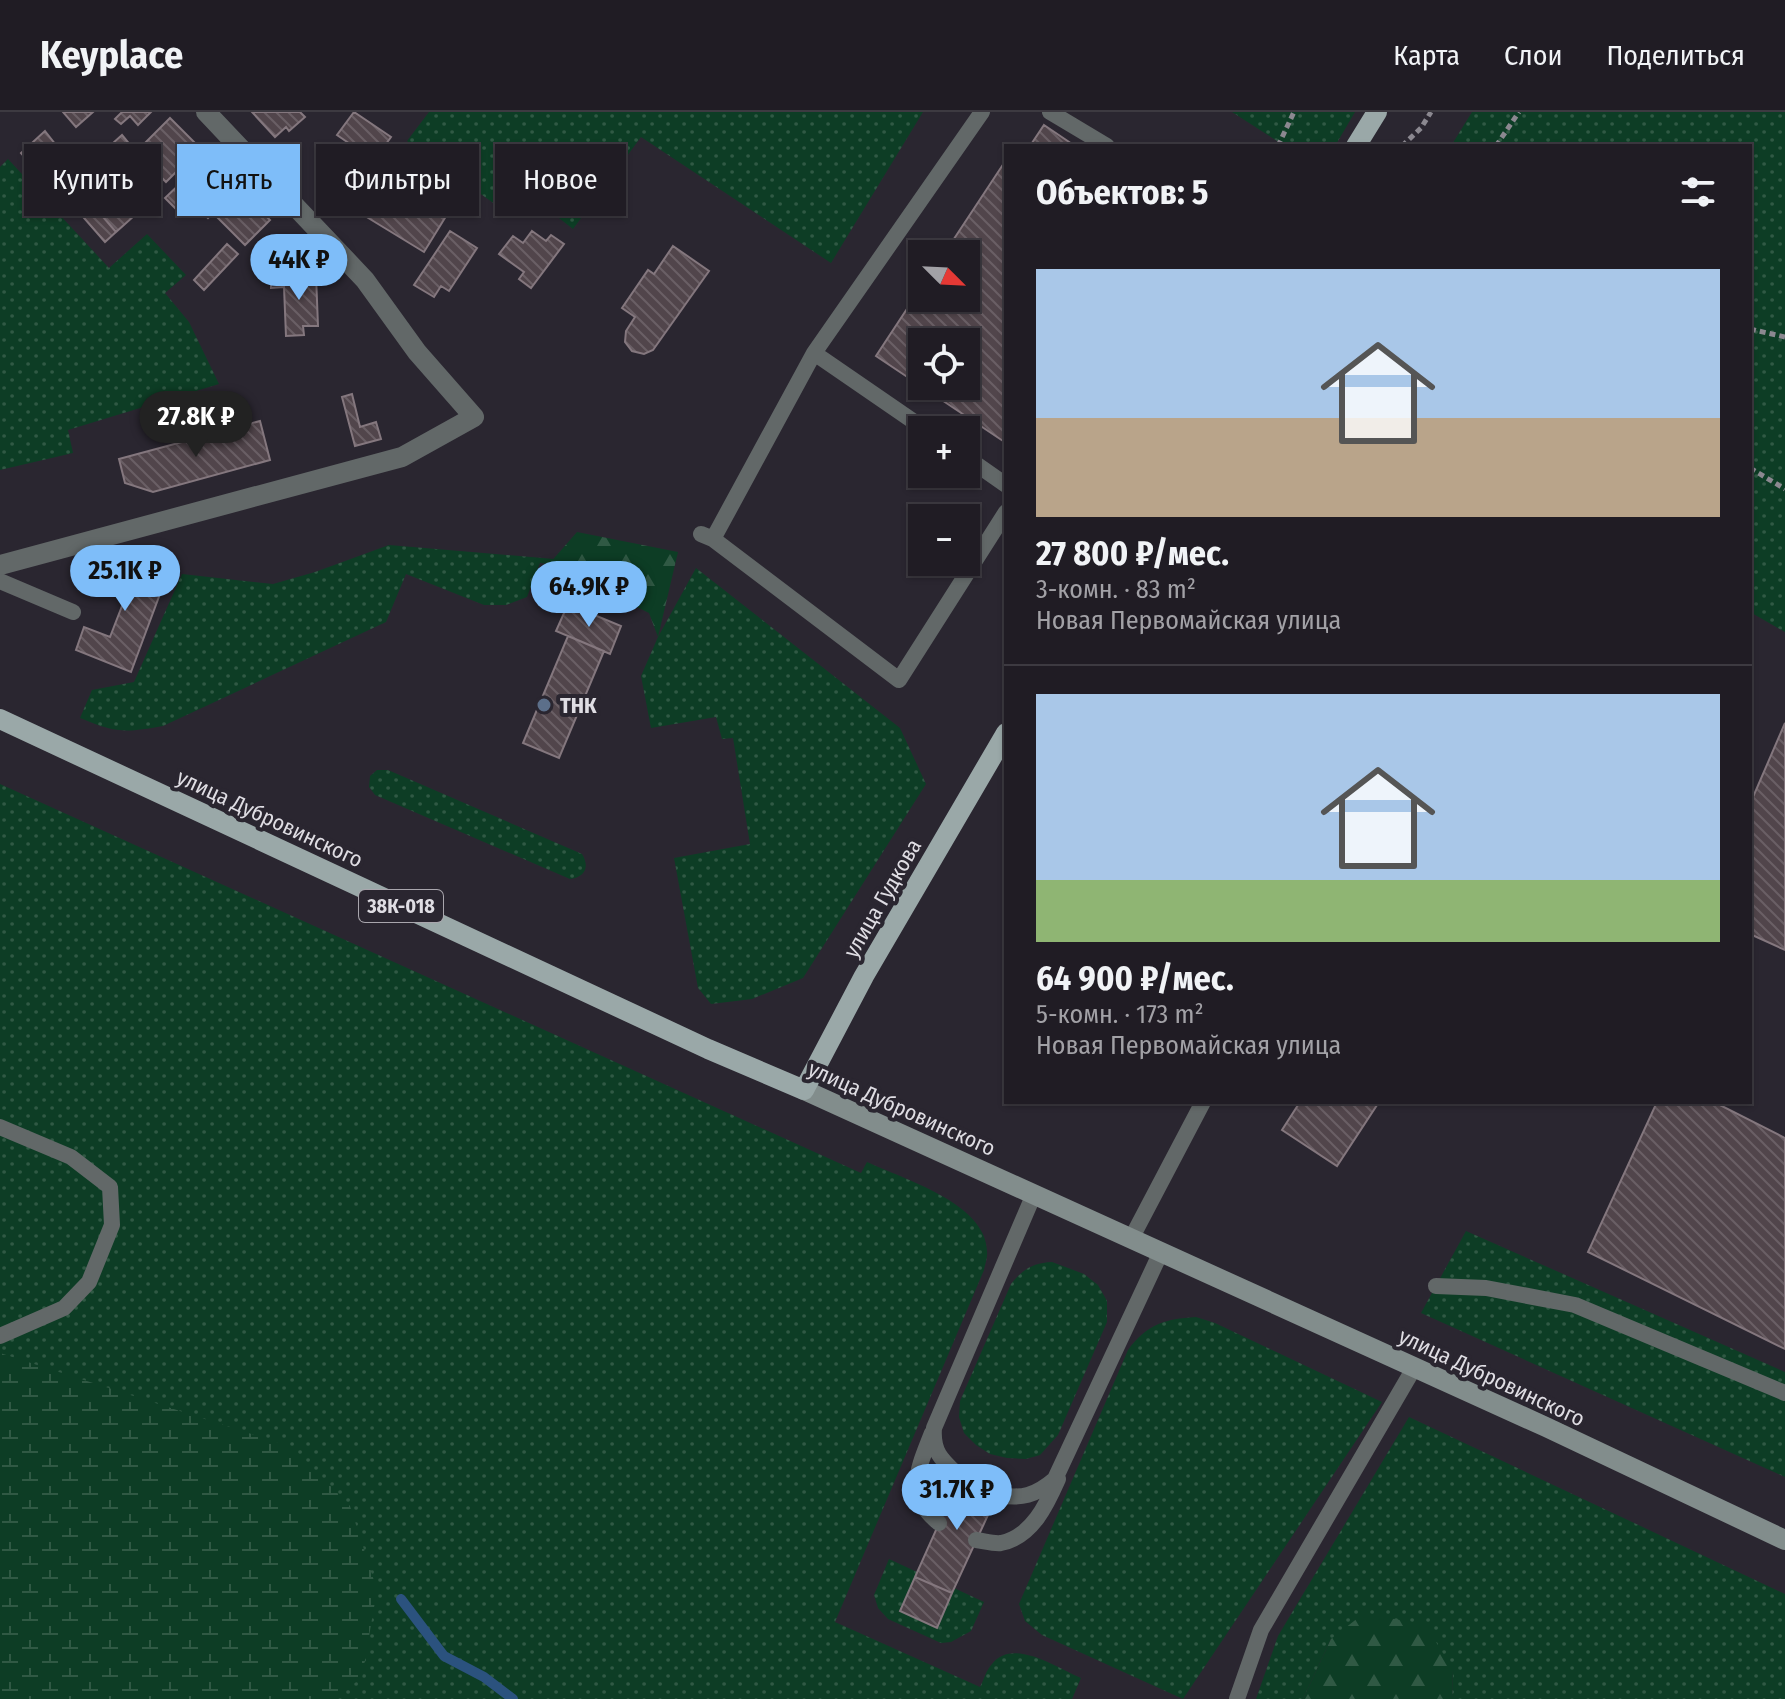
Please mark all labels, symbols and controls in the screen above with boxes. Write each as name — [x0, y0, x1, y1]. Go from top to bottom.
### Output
text: Keyplace — [40, 32, 183, 78]
text: Карта — [1393, 39, 1460, 72]
text: Слои — [1504, 39, 1562, 72]
text: Поделиться — [1606, 39, 1745, 72]
chip: Купить — [24, 144, 161, 216]
chip: Снять — [177, 144, 300, 216]
chip: Фильтры — [316, 144, 479, 216]
chip: Новое — [495, 144, 626, 216]
icon: filters — [1676, 170, 1720, 214]
text: Объектов: 5 — [1036, 172, 1208, 213]
pin: 44K ₽ — [243, 234, 355, 302]
north arrow — [908, 240, 980, 312]
map controls — [908, 240, 980, 576]
text: 44K ₽ — [268, 244, 330, 275]
icon: home — [1306, 321, 1450, 465]
button: locate — [908, 328, 980, 400]
pin: 27.8K ₽ — [122, 391, 270, 459]
text: 27.8K ₽ — [157, 401, 235, 432]
button: + — [908, 416, 980, 488]
button: − — [908, 504, 980, 576]
text: 27 800 ₽/мес. — [1036, 533, 1229, 574]
pin: 25.1K ₽ — [51, 545, 199, 613]
text: 25.1K ₽ — [88, 555, 162, 586]
pin: 64.9K ₽ — [515, 561, 663, 629]
text: 64.9K ₽ — [549, 571, 629, 602]
text: 3-комн. · 83 m² — [1036, 574, 1196, 605]
text: Новая Первомайская улица — [1036, 605, 1341, 636]
place label: ТНК — [560, 692, 597, 719]
marker: ТНК — [535, 696, 553, 714]
icon: home — [1306, 746, 1450, 890]
street label: улица Дубровинского — [172, 763, 367, 873]
street label: улица Гудкова — [838, 834, 927, 962]
road number: 38К-018 — [359, 890, 443, 922]
text: 64 900 ₽/мес. — [1036, 958, 1234, 999]
text: 5-комн. · 173 m² — [1036, 999, 1204, 1030]
text: Новая Первомайская улица — [1036, 1030, 1341, 1061]
street label: улица Дубровинского — [804, 1055, 1000, 1162]
street label: улица Дубровинского — [1394, 1322, 1589, 1432]
pin: 31.7K ₽ — [883, 1464, 1031, 1532]
text: 31.7K ₽ — [920, 1474, 994, 1505]

